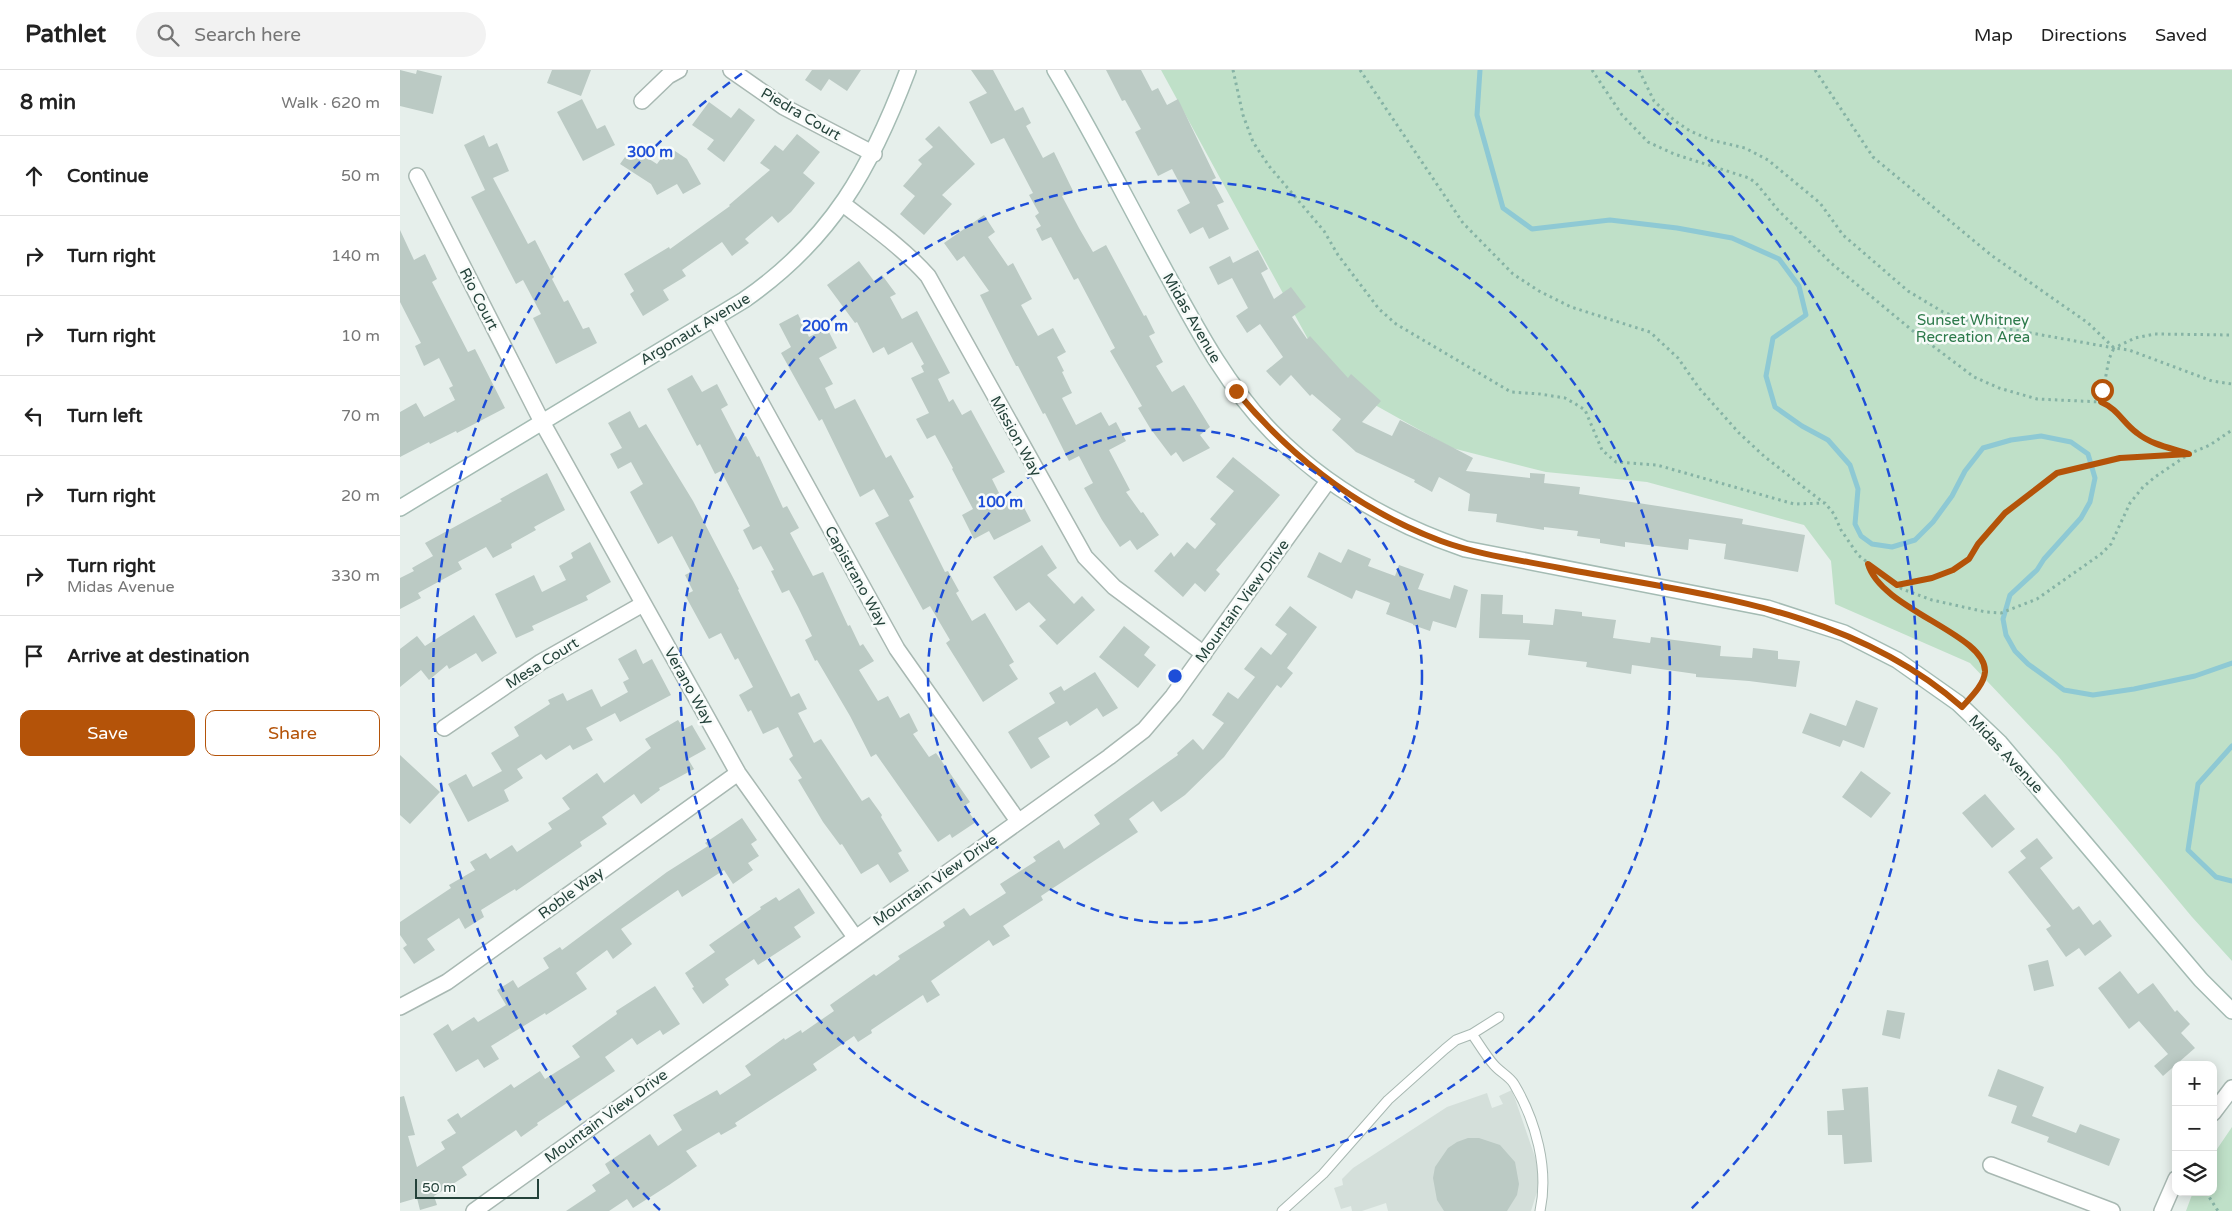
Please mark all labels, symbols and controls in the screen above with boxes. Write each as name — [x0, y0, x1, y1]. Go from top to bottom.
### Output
search box — [136, 12, 486, 57]
text: Pathlet — [25, 20, 106, 49]
icon: search — [154, 21, 182, 49]
text: Search here — [194, 24, 301, 46]
text: Map — [1974, 24, 2013, 46]
text: Directions — [2041, 24, 2127, 46]
text: Saved — [2155, 24, 2207, 46]
street label: Piedra Court — [758, 84, 845, 144]
text: 8 min — [20, 90, 76, 115]
text: Walk · 620 m — [281, 93, 380, 113]
text: 300 m — [627, 143, 673, 161]
icon: ahead — [20, 162, 48, 190]
text: Continue — [67, 165, 149, 187]
text: 50 m — [341, 166, 380, 186]
icon: right — [20, 242, 48, 270]
text: Turn right — [67, 245, 155, 267]
text: 140 m — [331, 246, 380, 266]
street label: Rio Court — [456, 265, 502, 333]
street label: Midas Avenue — [1159, 270, 1225, 366]
street label: Argonaut Avenue — [637, 289, 753, 369]
park label: Sunset Whitney Recreation Area — [1916, 311, 2030, 346]
text: 200 m — [802, 317, 848, 335]
icon: right — [20, 322, 48, 350]
text: Turn right — [67, 325, 155, 347]
text: 10 m — [341, 326, 380, 346]
route start — [2091, 379, 2114, 402]
route end — [1225, 380, 1248, 403]
street label: Mission Way — [986, 393, 1046, 479]
icon: left — [20, 402, 48, 430]
text: Turn left — [67, 405, 143, 427]
text: 70 m — [341, 406, 380, 426]
icon: right — [20, 482, 48, 510]
text: Turn right — [67, 485, 155, 507]
text: 20 m — [341, 486, 380, 506]
text: 100 m — [977, 493, 1023, 511]
street label: Capistrano Way — [821, 523, 891, 629]
street label: Mountain View Drive — [1191, 536, 1293, 666]
text: Turn right — [67, 555, 155, 577]
icon: right — [20, 562, 48, 590]
text: 330 m — [331, 566, 380, 586]
text: Midas Avenue — [67, 577, 174, 597]
street label: Mesa Court — [502, 633, 582, 692]
icon: arrive — [20, 642, 48, 670]
street label: Verano Way — [660, 644, 718, 728]
text: Arrive at destination — [67, 645, 250, 667]
centre of rings — [1166, 667, 1184, 685]
button: Save — [20, 710, 195, 756]
button: Share — [205, 710, 380, 756]
street label: Midas Avenue — [1965, 711, 2047, 797]
street label: Mountain View Drive — [869, 830, 1001, 930]
street label: Roble Way — [535, 863, 607, 923]
map controls — [2172, 1061, 2217, 1196]
button: + — [2172, 1061, 2217, 1106]
street label: Mountain View Drive — [541, 1065, 671, 1167]
button: − — [2172, 1106, 2217, 1151]
button: layers — [2172, 1151, 2217, 1196]
scale bar — [415, 1176, 539, 1199]
text: 50 m — [422, 1179, 456, 1196]

